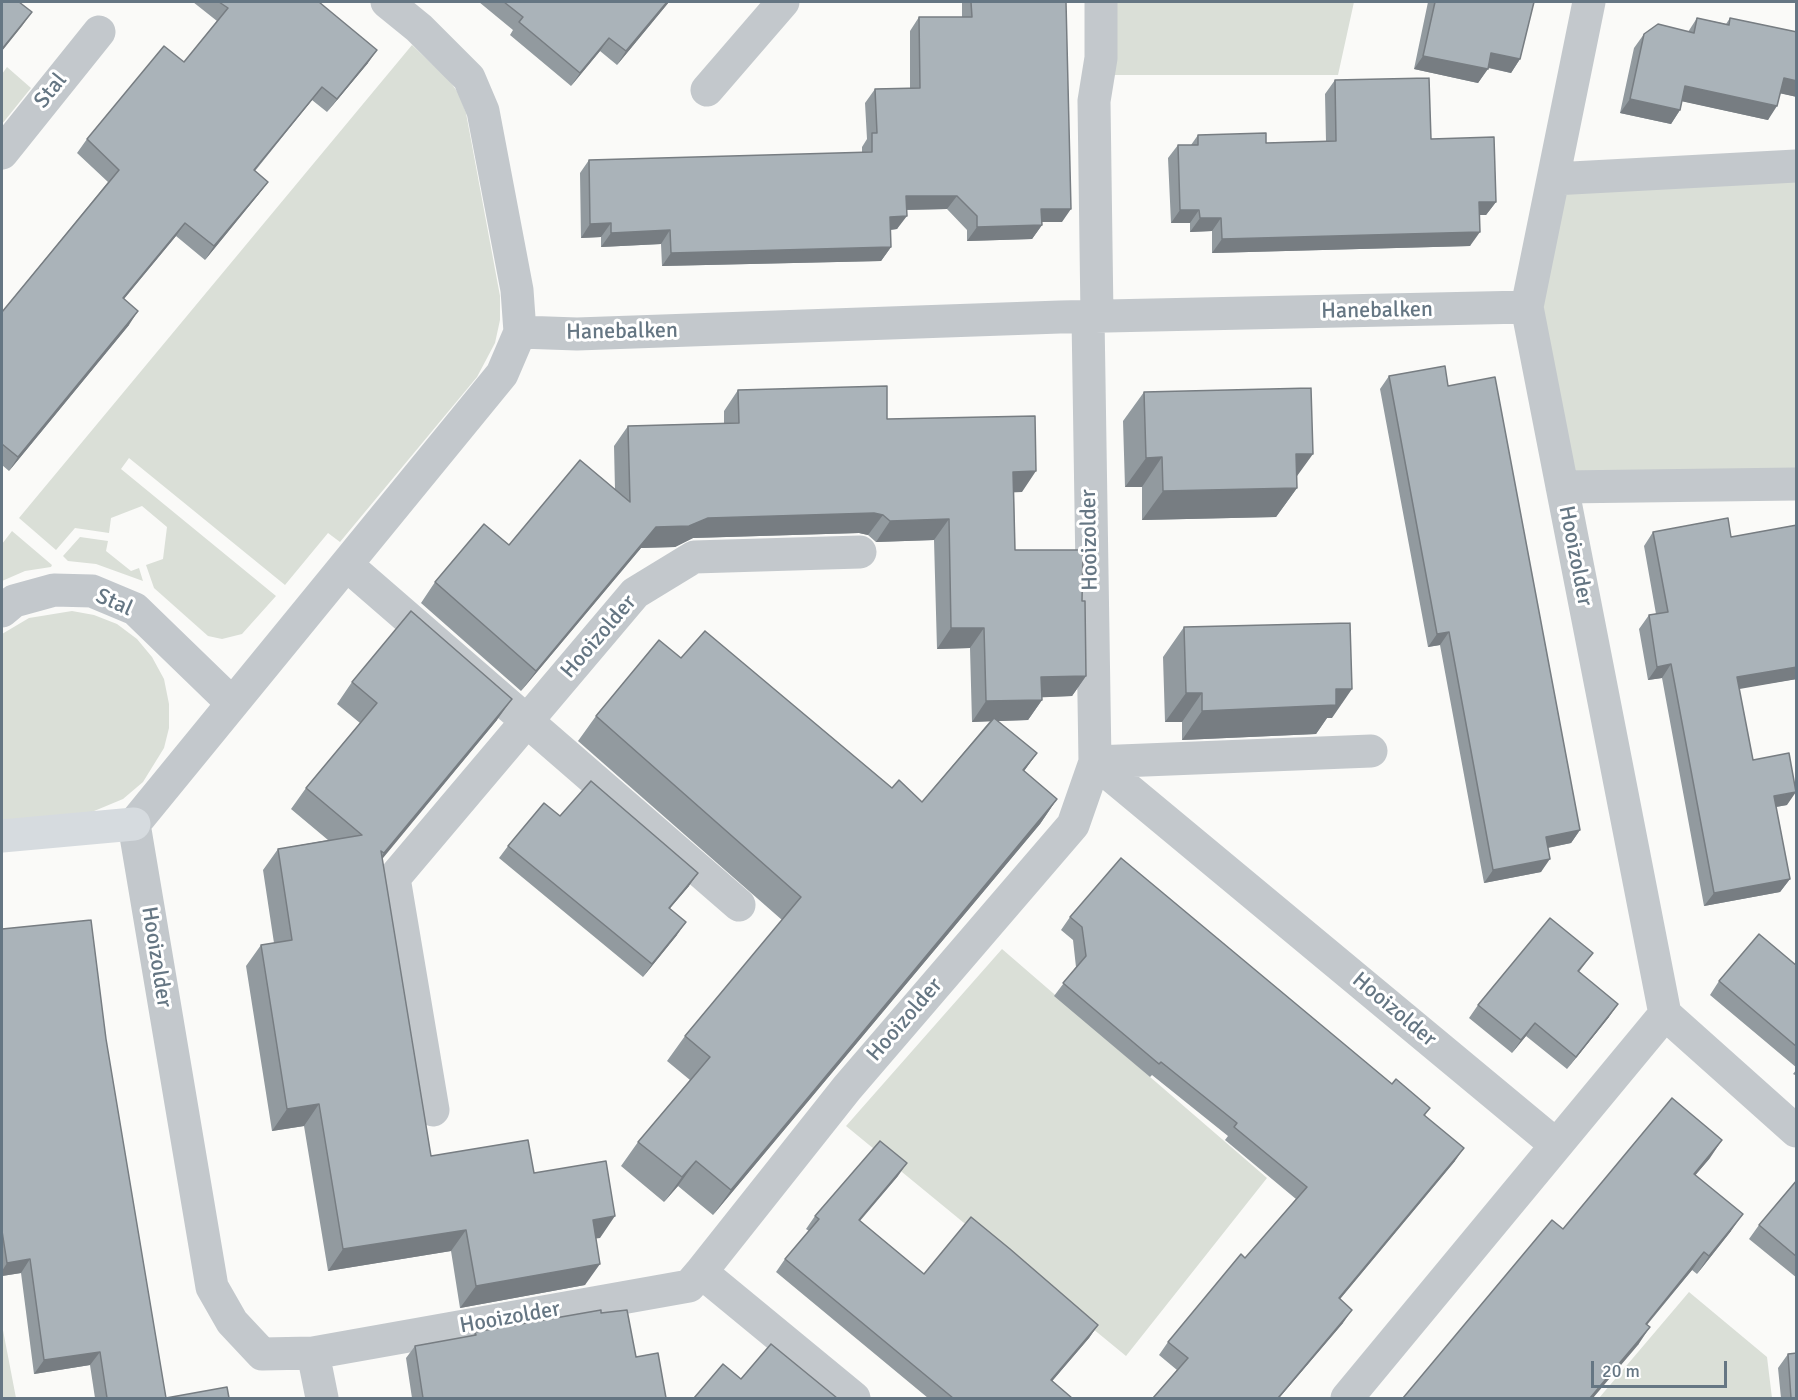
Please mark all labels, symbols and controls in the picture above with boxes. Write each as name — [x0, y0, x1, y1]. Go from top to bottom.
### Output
street label: Stal — [29, 68, 73, 114]
street label: Hanebalken — [1321, 297, 1433, 325]
street label: Hanebalken — [566, 318, 678, 346]
street label: Hooizolder — [1076, 489, 1104, 591]
street label: Hooizolder — [1552, 504, 1598, 608]
street label: Stal — [91, 583, 137, 623]
street label: Hooizolder — [556, 590, 642, 684]
street label: Hooizolder — [135, 905, 177, 1009]
street label: Hooizolder — [1347, 967, 1441, 1053]
street label: Hooizolder — [862, 973, 948, 1067]
street label: Hooizolder — [458, 1296, 562, 1340]
scale bar — [1594, 1349, 1730, 1387]
text: 20 m — [1602, 1360, 1640, 1382]

